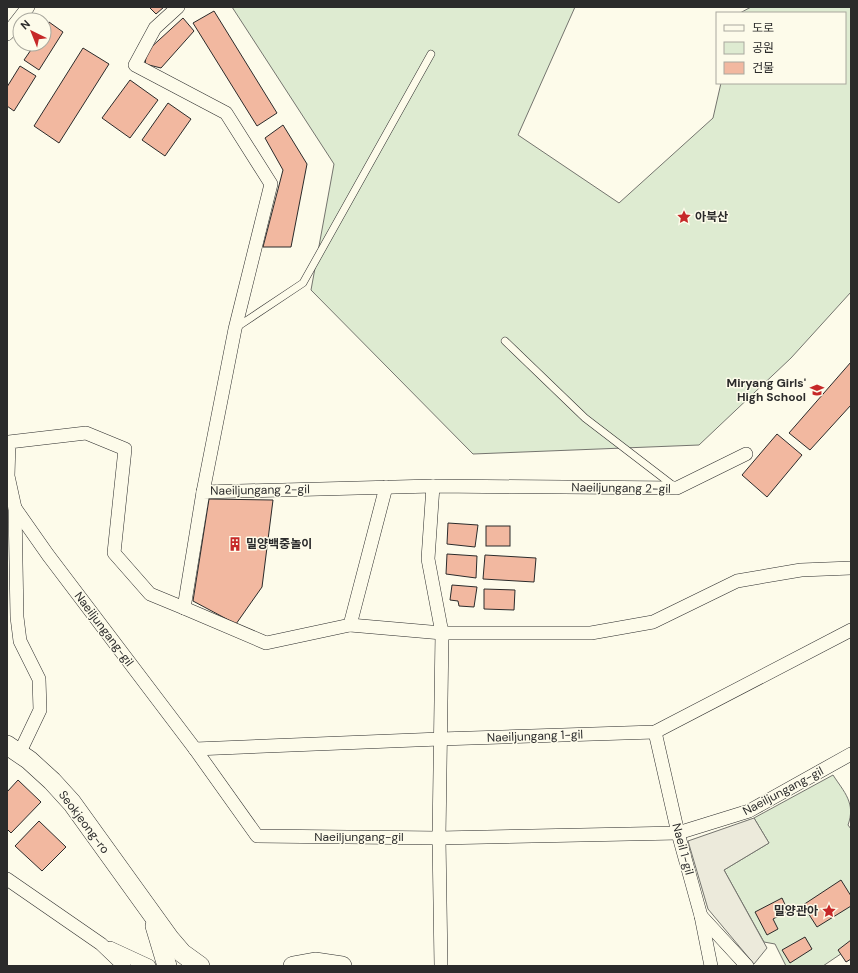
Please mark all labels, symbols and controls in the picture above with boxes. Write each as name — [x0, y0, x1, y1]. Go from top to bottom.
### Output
north arrow — [12, 12, 52, 52]
legend — [716, 12, 846, 84]
text: N — [17, 17, 33, 33]
text: 도로 — [752, 20, 774, 36]
text: 공원 — [752, 40, 774, 56]
text: 건물 — [752, 60, 774, 76]
place icon: 아북산 — [676, 209, 692, 225]
place label: 아북산 — [695, 209, 728, 225]
place label: Miryang Girls' High School — [727, 375, 806, 405]
school or university icon: Miryang Girls' High School — [809, 382, 825, 398]
street label: Naeiljungang 2-gil — [571, 479, 671, 497]
street label: Naeiljungang 2-gil — [210, 481, 310, 499]
building icon: 밀양백중놀이 — [227, 536, 243, 552]
place label: 밀양백중놀이 — [246, 536, 312, 552]
street label: Naeiljungang-gil — [71, 588, 137, 670]
street label: Naeiljungang 1-gil — [487, 726, 583, 746]
street label: Naeiljungang-gil — [740, 763, 826, 819]
street label: Seokjeong-ro — [55, 787, 113, 857]
street label: Naeil 1-gil — [668, 821, 698, 877]
street label: Naeiljungang-gil — [314, 829, 404, 845]
place label: 밀양관아 — [774, 903, 818, 919]
place icon: 밀양관아 — [821, 903, 837, 919]

